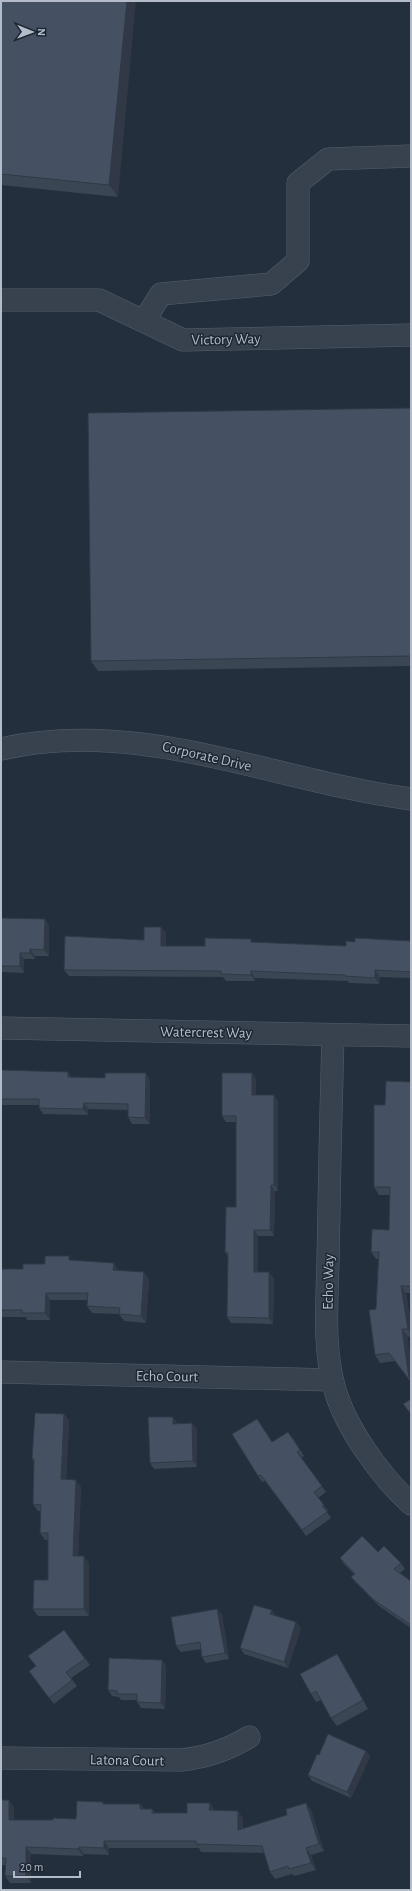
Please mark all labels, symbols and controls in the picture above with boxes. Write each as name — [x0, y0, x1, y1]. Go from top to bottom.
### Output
north arrow — [12, 12, 52, 52]
text: N — [36, 28, 47, 36]
street label: Victory Way — [191, 331, 261, 348]
street label: Corporate Drive — [161, 739, 253, 774]
street label: Watercrest Way — [160, 1024, 253, 1041]
street label: Echo Way — [321, 1253, 336, 1310]
street label: Echo Court — [136, 1368, 198, 1385]
street label: Latona Court — [90, 1752, 164, 1769]
scale bar — [14, 1853, 80, 1879]
text: 20 m — [20, 1861, 43, 1873]

